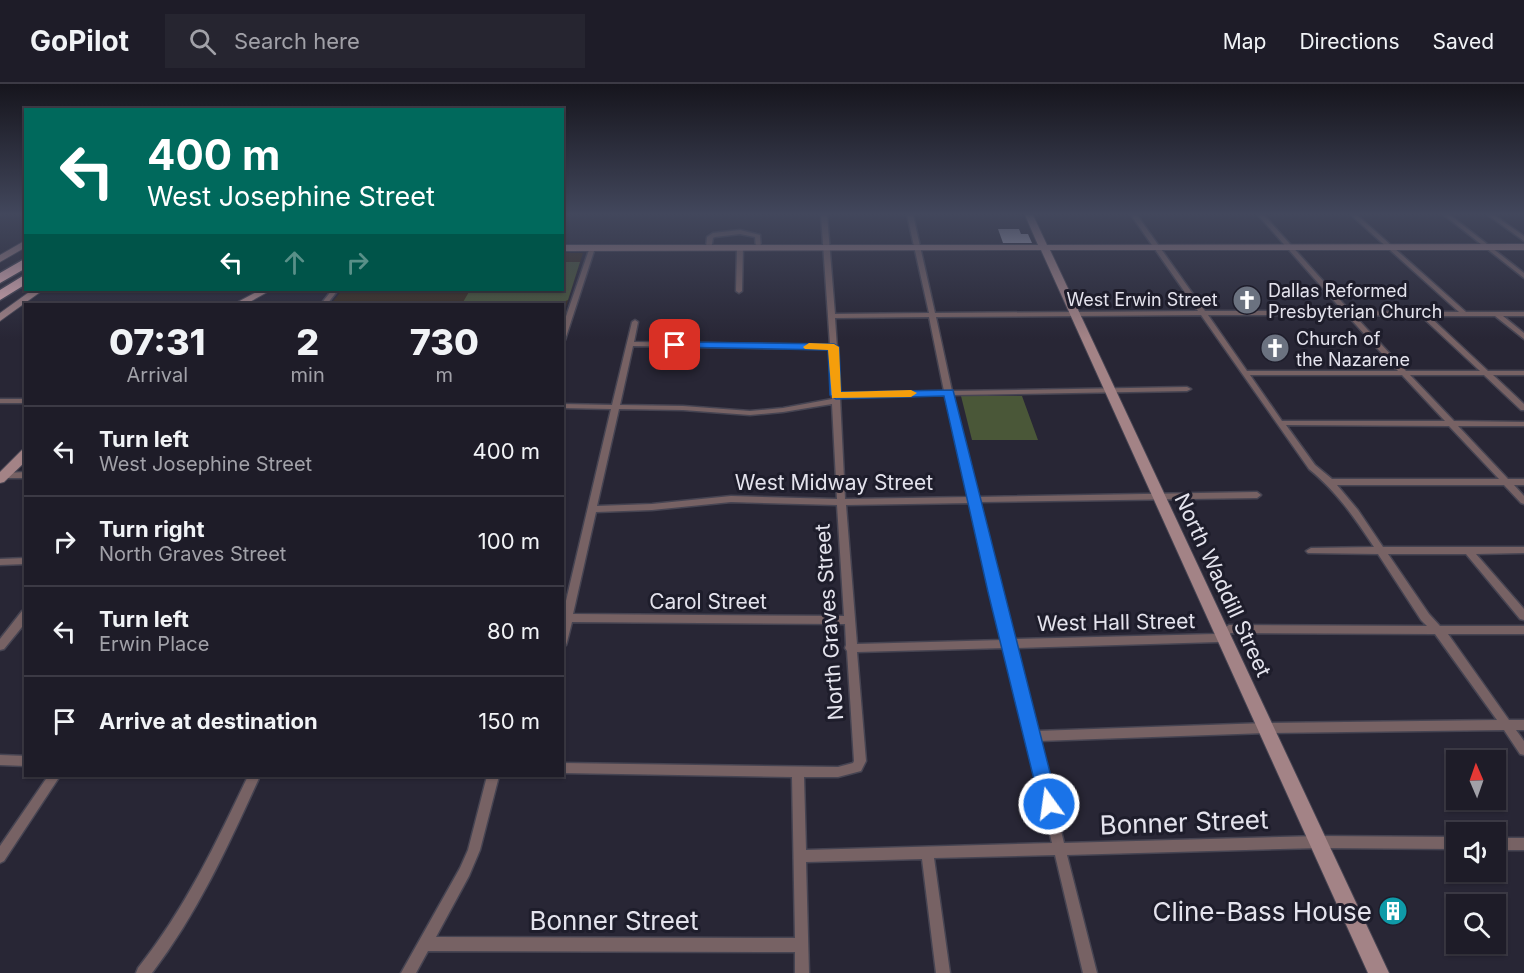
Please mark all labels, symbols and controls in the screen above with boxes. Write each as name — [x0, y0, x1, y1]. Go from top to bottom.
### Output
search box — [165, 14, 585, 68]
text: GoPilot — [30, 24, 129, 58]
icon: search — [186, 25, 219, 58]
text: Search here — [234, 28, 360, 54]
text: Map — [1223, 29, 1266, 54]
text: Directions — [1299, 29, 1400, 54]
text: Saved — [1433, 29, 1494, 54]
text: 400 m — [147, 129, 280, 180]
icon: left — [48, 132, 126, 210]
text: West Josephine Street — [147, 180, 435, 213]
icon: left — [215, 246, 248, 279]
icon: ahead — [278, 246, 311, 279]
icon: right — [341, 246, 374, 279]
place label: Dallas Reformed Presbyterian Church — [1268, 280, 1442, 322]
church icon: Dallas Reformed Presbyterian Church — [1231, 284, 1263, 316]
street label: West Erwin Street — [1066, 289, 1218, 310]
pin — [649, 319, 700, 370]
text: 07:31 — [109, 320, 205, 364]
text: 2 — [296, 320, 319, 364]
text: 730 — [410, 320, 479, 364]
icon: arrive — [658, 328, 691, 361]
place label: Church of the Nazarene — [1296, 328, 1410, 370]
church icon: Church of the Nazarene — [1259, 332, 1291, 364]
text: Arrival — [126, 363, 188, 387]
text: min — [291, 363, 325, 387]
text: m — [436, 363, 453, 387]
text: Turn left — [99, 426, 189, 452]
icon: left — [48, 435, 81, 468]
text: 400 m — [473, 438, 540, 464]
text: West Josephine Street — [99, 452, 312, 476]
street label: West Midway Street — [735, 470, 933, 495]
street label: North Waddill Street — [1170, 489, 1277, 681]
text: Turn right — [99, 516, 205, 542]
street label: North Graves Street — [810, 523, 848, 721]
icon: right — [48, 525, 81, 558]
text: 100 m — [478, 528, 540, 554]
text: North Graves Street — [99, 542, 286, 566]
street label: Carol Street — [649, 589, 767, 614]
text: Turn left — [99, 606, 189, 632]
street label: West Hall Street — [1037, 608, 1196, 636]
icon: left — [48, 615, 81, 648]
text: 80 m — [487, 618, 540, 644]
text: Erwin Place — [99, 632, 209, 656]
icon: arrive — [48, 705, 81, 738]
text: Arrive at destination — [99, 708, 318, 734]
text: 150 m — [478, 708, 540, 734]
north arrow — [1446, 750, 1506, 810]
map controls — [1446, 750, 1506, 954]
position arrow — [1017, 772, 1081, 836]
street label: Bonner Street — [1099, 804, 1269, 840]
button: sound — [1446, 822, 1506, 882]
button: search — [1446, 894, 1506, 954]
building icon: Cline-Bass House — [1377, 895, 1409, 927]
place label: Cline-Bass House — [1152, 896, 1372, 927]
street label: Bonner Street — [530, 905, 698, 936]

